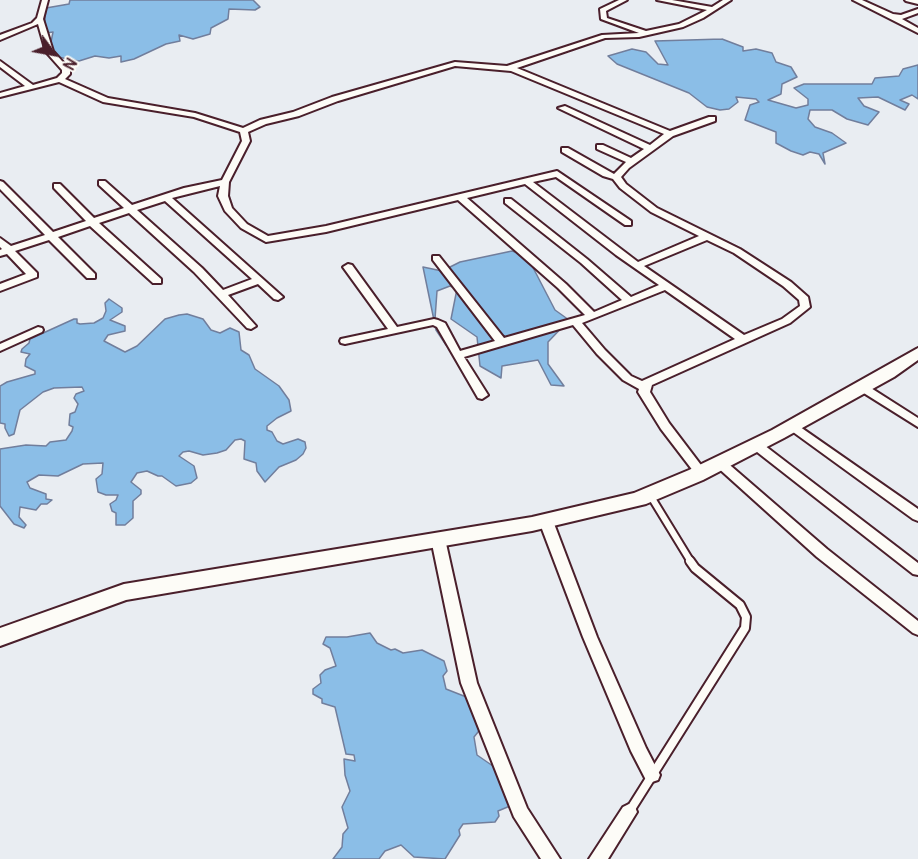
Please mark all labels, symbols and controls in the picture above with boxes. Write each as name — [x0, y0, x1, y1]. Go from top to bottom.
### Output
north arrow — [24, 24, 84, 84]
text: N — [58, 54, 81, 73]

